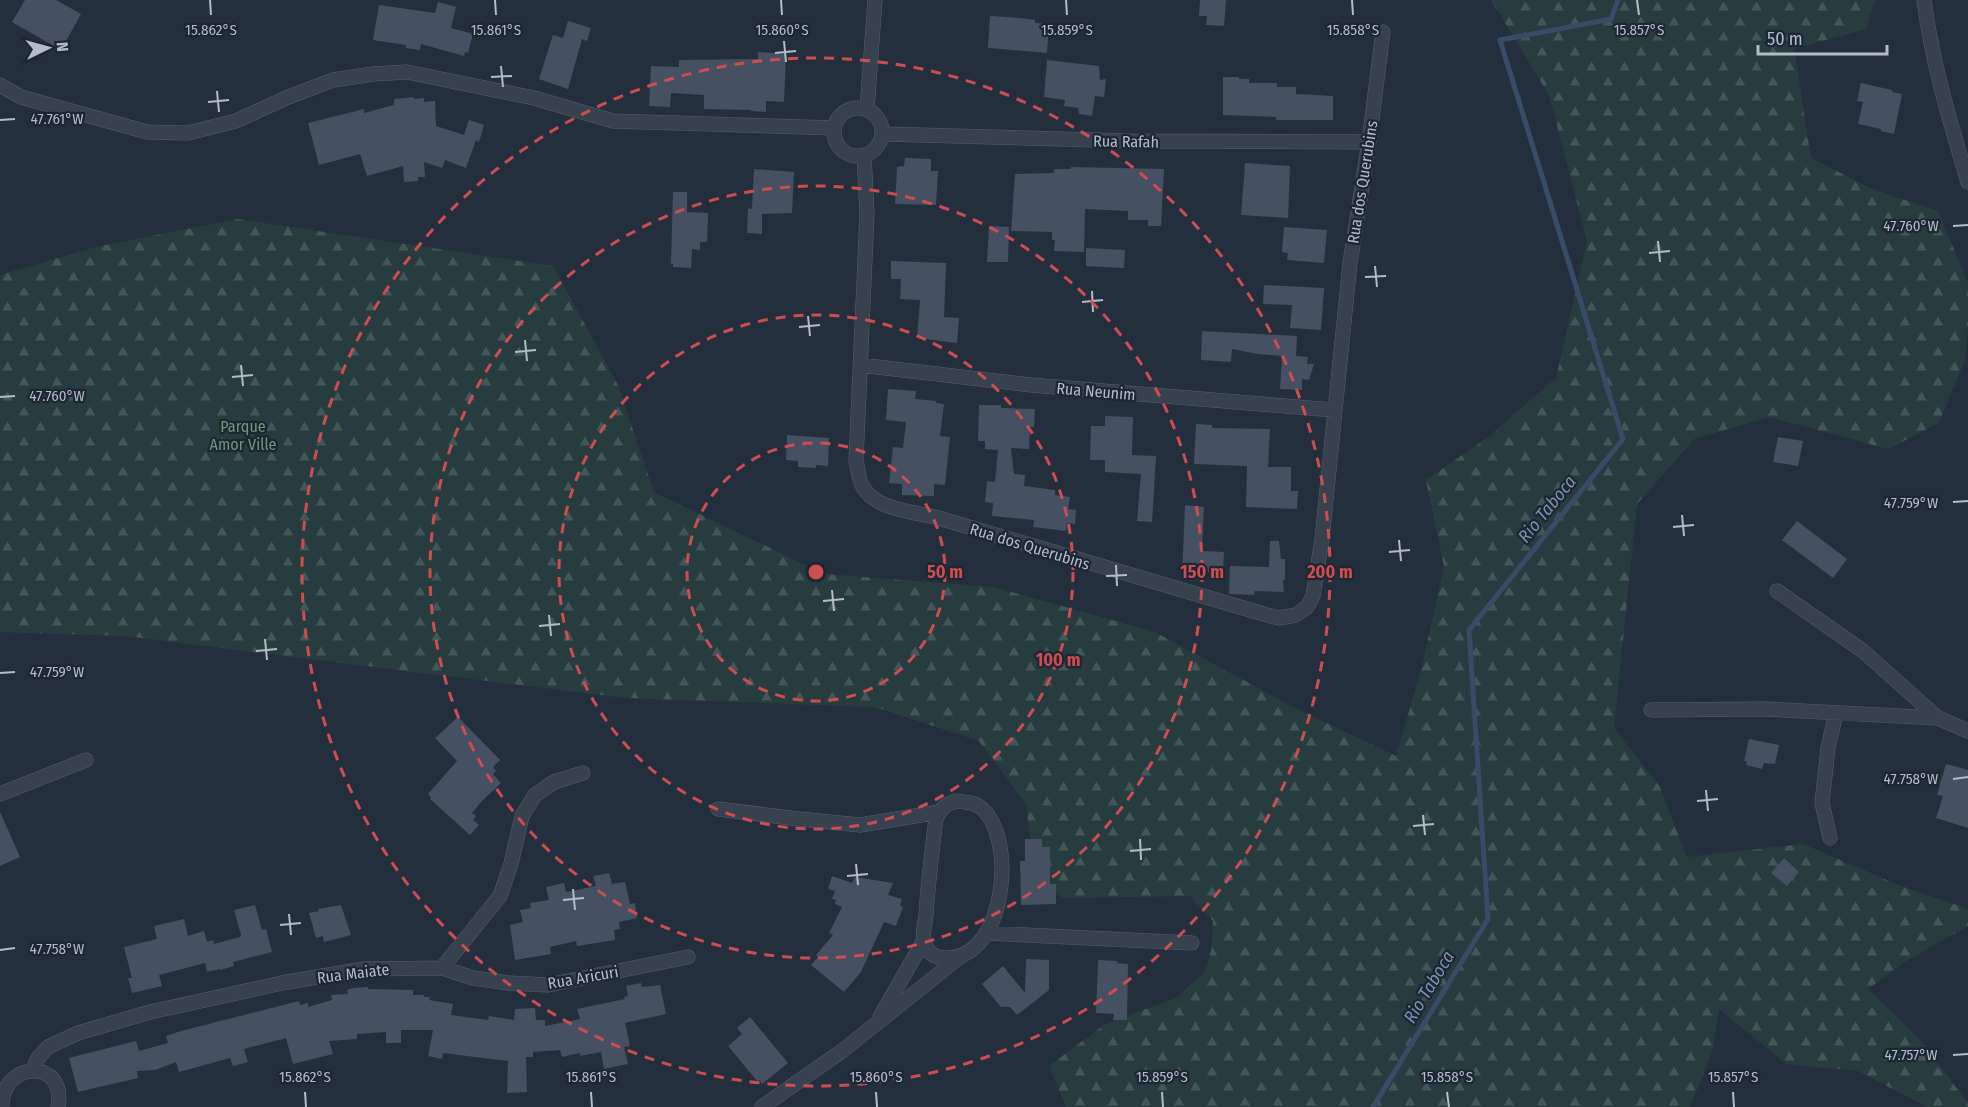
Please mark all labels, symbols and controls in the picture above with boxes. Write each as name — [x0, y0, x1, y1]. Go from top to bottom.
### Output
north arrow — [18, 18, 78, 78]
scale bar — [1758, 18, 1887, 56]
text: 15.862°S — [185, 21, 237, 39]
text: 15.861°S — [471, 21, 521, 39]
text: 15.860°S — [755, 21, 809, 39]
text: 15.859°S — [1041, 21, 1093, 39]
text: 15.858°S — [1327, 21, 1379, 39]
text: 15.857°S — [1614, 21, 1664, 39]
text: 50 m — [1767, 28, 1803, 50]
text: N — [53, 41, 72, 52]
text: 47.761°W — [31, 110, 83, 128]
street label: Rua dos Querubins — [1343, 119, 1382, 245]
street label: Rua Rafah — [1093, 131, 1159, 152]
text: 47.760°W — [1883, 217, 1939, 235]
street label: Rua Neunim — [1056, 379, 1136, 404]
text: 47.760°W — [29, 387, 85, 405]
park label: Parque Amor Ville — [210, 417, 277, 454]
water label: Rio Taboca — [1513, 471, 1581, 547]
text: 47.759°W — [1884, 494, 1938, 512]
street label: Rua dos Querubins — [968, 519, 1092, 574]
text: 50 m — [927, 561, 963, 583]
text: 150 m — [1180, 561, 1224, 583]
text: 200 m — [1306, 561, 1353, 583]
centre of rings — [806, 562, 826, 582]
text: 100 m — [1036, 649, 1080, 671]
text: 47.759°W — [30, 663, 84, 681]
text: 47.758°W — [1884, 770, 1938, 788]
text: 47.758°W — [30, 940, 84, 958]
water label: Rio Taboca — [1399, 947, 1459, 1027]
street label: Rua Maiate — [316, 960, 390, 987]
street label: Rua Aricuri — [546, 962, 620, 993]
text: 47.757°W — [1884, 1046, 1938, 1064]
text: 15.862°S — [279, 1068, 331, 1086]
text: 15.861°S — [566, 1068, 616, 1086]
text: 15.860°S — [849, 1068, 903, 1086]
text: 15.859°S — [1136, 1068, 1188, 1086]
text: 15.858°S — [1421, 1068, 1473, 1086]
text: 15.857°S — [1708, 1068, 1758, 1086]

